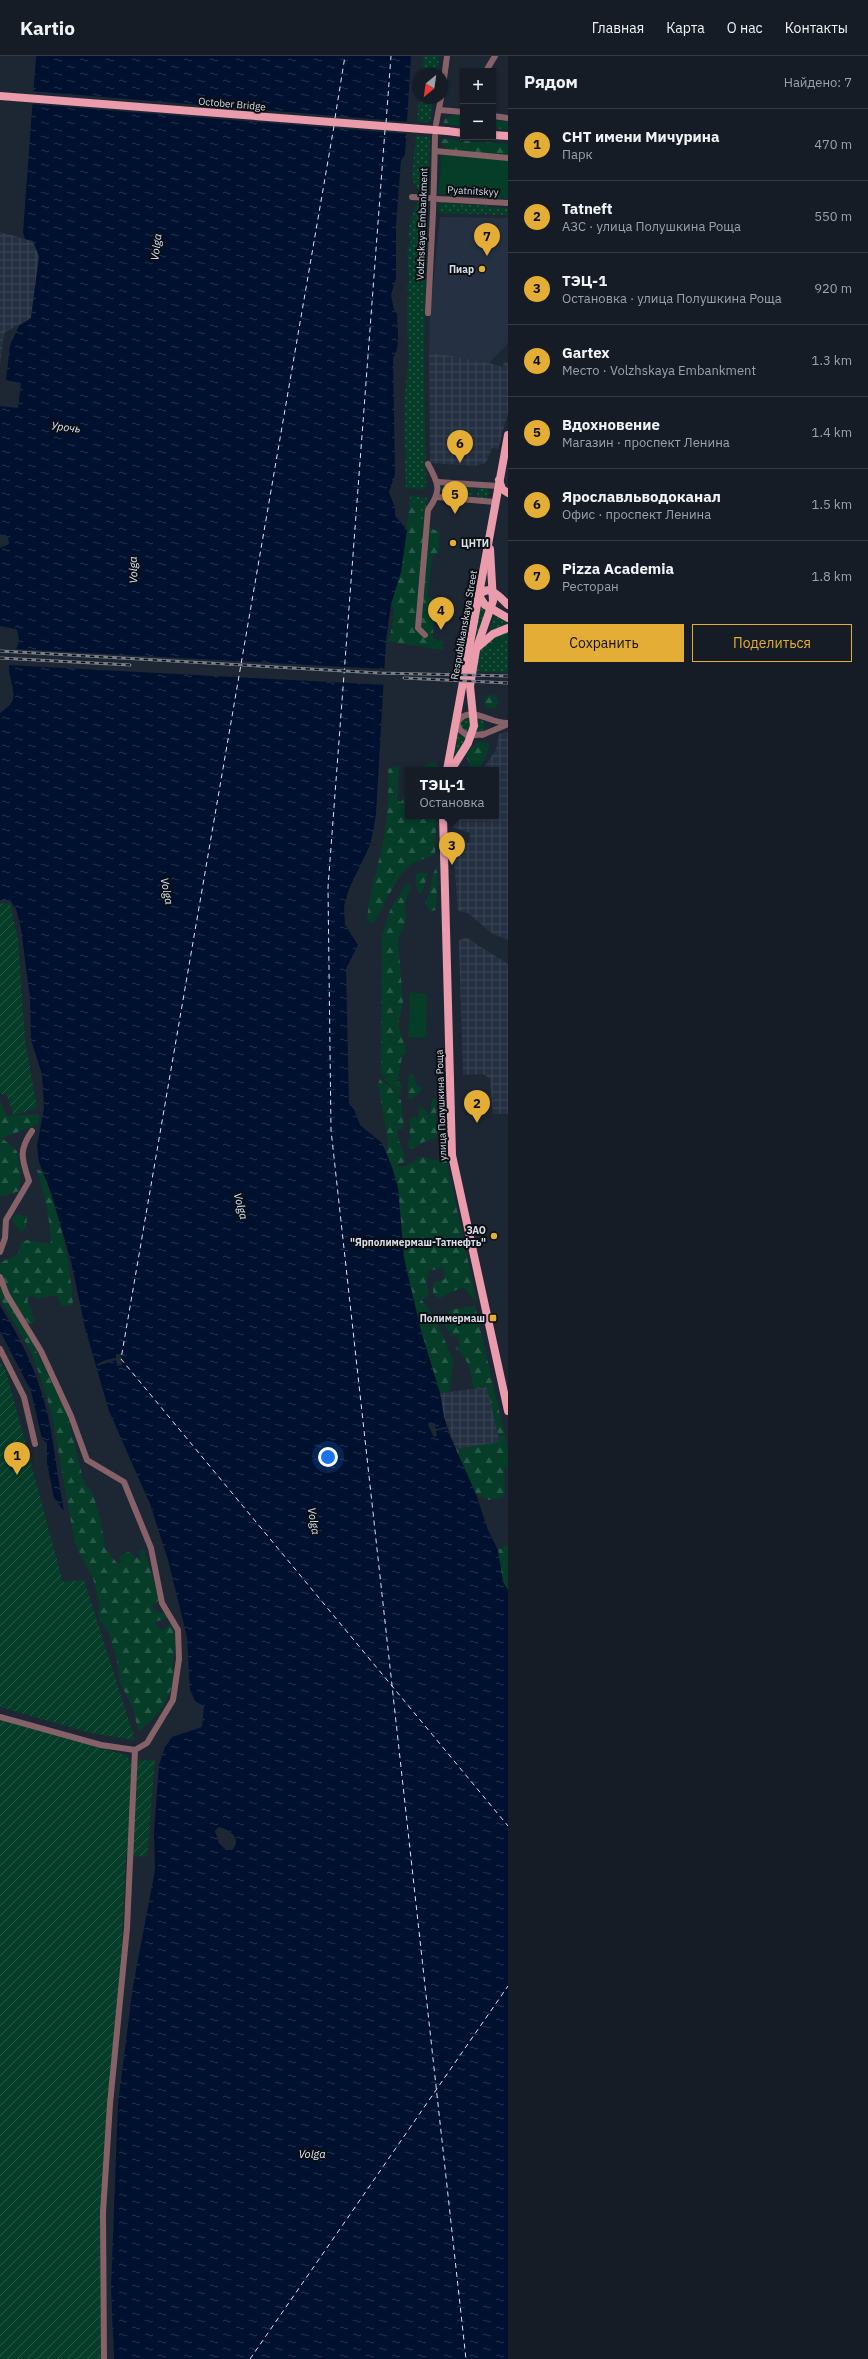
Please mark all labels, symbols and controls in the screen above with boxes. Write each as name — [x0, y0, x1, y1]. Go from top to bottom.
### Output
text: Kartio — [20, 16, 75, 40]
text: Главная — [592, 19, 644, 37]
text: Карта — [666, 19, 705, 37]
text: О нас — [727, 19, 763, 37]
text: Контакты — [785, 19, 848, 37]
north arrow — [412, 68, 448, 104]
map controls — [460, 68, 496, 140]
button: + — [460, 68, 496, 104]
text: Рядом — [524, 71, 578, 93]
text: Найдено: 7 — [784, 74, 852, 91]
street label: October Bridge — [198, 95, 267, 113]
button: − — [460, 104, 496, 140]
text: СНТ имени Мичурина — [562, 127, 720, 146]
text: 1 — [533, 136, 541, 153]
text: 470 m — [814, 136, 852, 153]
text: Парк — [562, 146, 593, 163]
street label: Volzhskaya Embankment — [414, 167, 430, 280]
street label: Pyatnitskyy — [447, 183, 499, 199]
text: Tatneft — [562, 199, 612, 218]
text: 2 — [533, 208, 541, 225]
text: 550 m — [814, 208, 852, 225]
text: АЗС · улица Полушкина Роща — [562, 218, 741, 235]
pin: 7 — [474, 223, 500, 256]
water label: Volga — [147, 233, 165, 261]
place label: Пиар — [449, 263, 474, 276]
marker: Пиар — [477, 264, 487, 274]
text: ТЭЦ-1 — [562, 271, 607, 290]
text: 3 — [533, 280, 541, 297]
text: 920 m — [814, 280, 852, 297]
text: Остановка · улица Полушкина Роща — [562, 290, 782, 307]
text: Gartex — [562, 343, 610, 362]
text: 4 — [533, 352, 541, 369]
text: 1.3 km — [812, 352, 852, 369]
text: Место · Volzhskaya Embankment — [562, 362, 756, 379]
text: Вдохновение — [562, 415, 660, 434]
water label: Урочь — [51, 418, 81, 436]
text: 5 — [533, 424, 541, 441]
text: 1.4 km — [812, 424, 852, 441]
pin: 6 — [447, 430, 473, 463]
text: Магазин · проспект Ленина — [562, 434, 730, 451]
pin: 5 — [442, 481, 468, 514]
text: Ярославльводоканал — [562, 487, 721, 506]
text: 6 — [533, 496, 541, 513]
text: 1.5 km — [812, 496, 852, 513]
text: Офис · проспект Ленина — [562, 506, 711, 523]
place label: ЦНТИ — [461, 537, 489, 550]
marker: ЦНТИ — [448, 538, 458, 548]
water label: Volga — [126, 556, 140, 584]
text: Pizza Academia — [562, 559, 674, 578]
text: 7 — [533, 568, 541, 585]
text: 1.8 km — [812, 568, 852, 585]
street label: Respublikanskaya Street — [448, 569, 480, 681]
text: Ресторан — [562, 578, 619, 595]
pin: 4 — [428, 597, 454, 630]
button: Сохранить — [524, 624, 684, 662]
button: Поделиться — [692, 624, 852, 662]
popup — [405, 767, 499, 819]
text: ТЭЦ-1 — [420, 775, 465, 794]
text: Остановка — [420, 794, 484, 811]
pin: 3 — [439, 832, 465, 865]
water label: Volga — [158, 876, 176, 906]
street label: улица Полушкина Роща — [433, 1049, 449, 1161]
pin: 2 — [464, 1090, 490, 1123]
water label: Volga — [231, 1191, 251, 1221]
place label: ЗАО "Ярполимермаш-Татнефть" — [350, 1224, 486, 1249]
marker: ЗАО "Ярполимермаш-Татнефть" — [489, 1231, 499, 1241]
place label: Полимермаш — [420, 1312, 485, 1325]
marker: Полимермаш — [488, 1313, 498, 1323]
pin: 1 — [4, 1442, 30, 1475]
your location — [318, 1447, 338, 1467]
water label: Volga — [305, 1506, 323, 1536]
water label: Volga — [298, 2147, 326, 2161]

